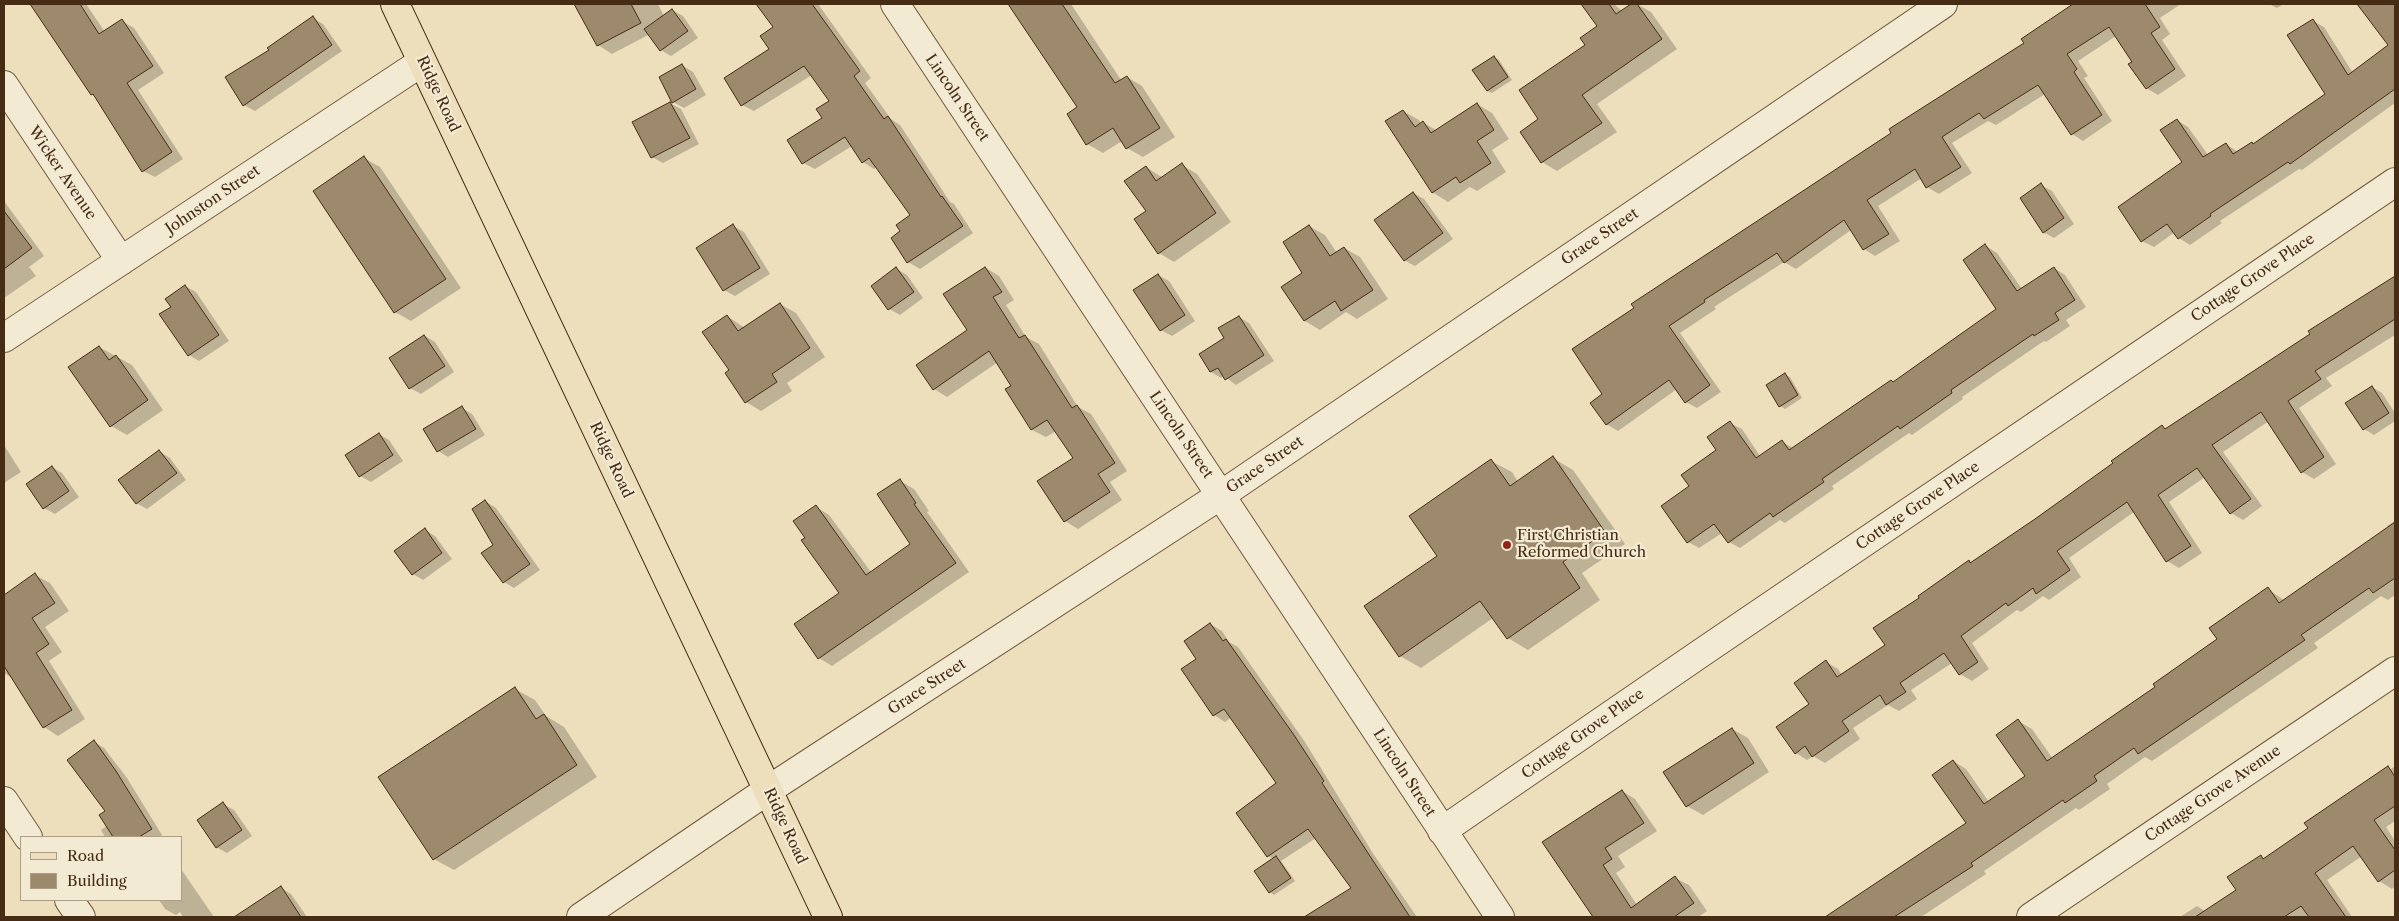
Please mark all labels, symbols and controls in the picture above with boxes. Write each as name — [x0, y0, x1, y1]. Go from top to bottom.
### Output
street label: Lincoln Street — [921, 51, 993, 145]
street label: Ridge Road — [413, 53, 463, 135]
street label: Wicker Avenue — [24, 123, 100, 223]
street label: Johnston Street — [162, 162, 264, 238]
street label: Grace Street — [1558, 205, 1642, 269]
street label: Cottage Grove Place — [2188, 230, 2318, 326]
street label: Lincoln Street — [1145, 388, 1217, 482]
street label: Ridge Road — [586, 419, 636, 501]
street label: Grace Street — [1223, 433, 1307, 497]
street label: Cottage Grove Place — [1853, 458, 1983, 554]
place label: First Christian Reformed Church — [1517, 527, 1646, 562]
marker: First Christian Reformed Church — [1501, 539, 1513, 551]
street label: Grace Street — [885, 655, 969, 719]
street label: Cottage Grove Place — [1518, 685, 1648, 783]
street label: Lincoln Street — [1369, 726, 1439, 820]
street label: Cottage Grove Avenue — [2142, 742, 2284, 846]
street label: Ridge Road — [760, 785, 810, 867]
legend — [20, 836, 182, 901]
text: Road — [67, 846, 104, 865]
text: Building — [67, 871, 127, 890]

